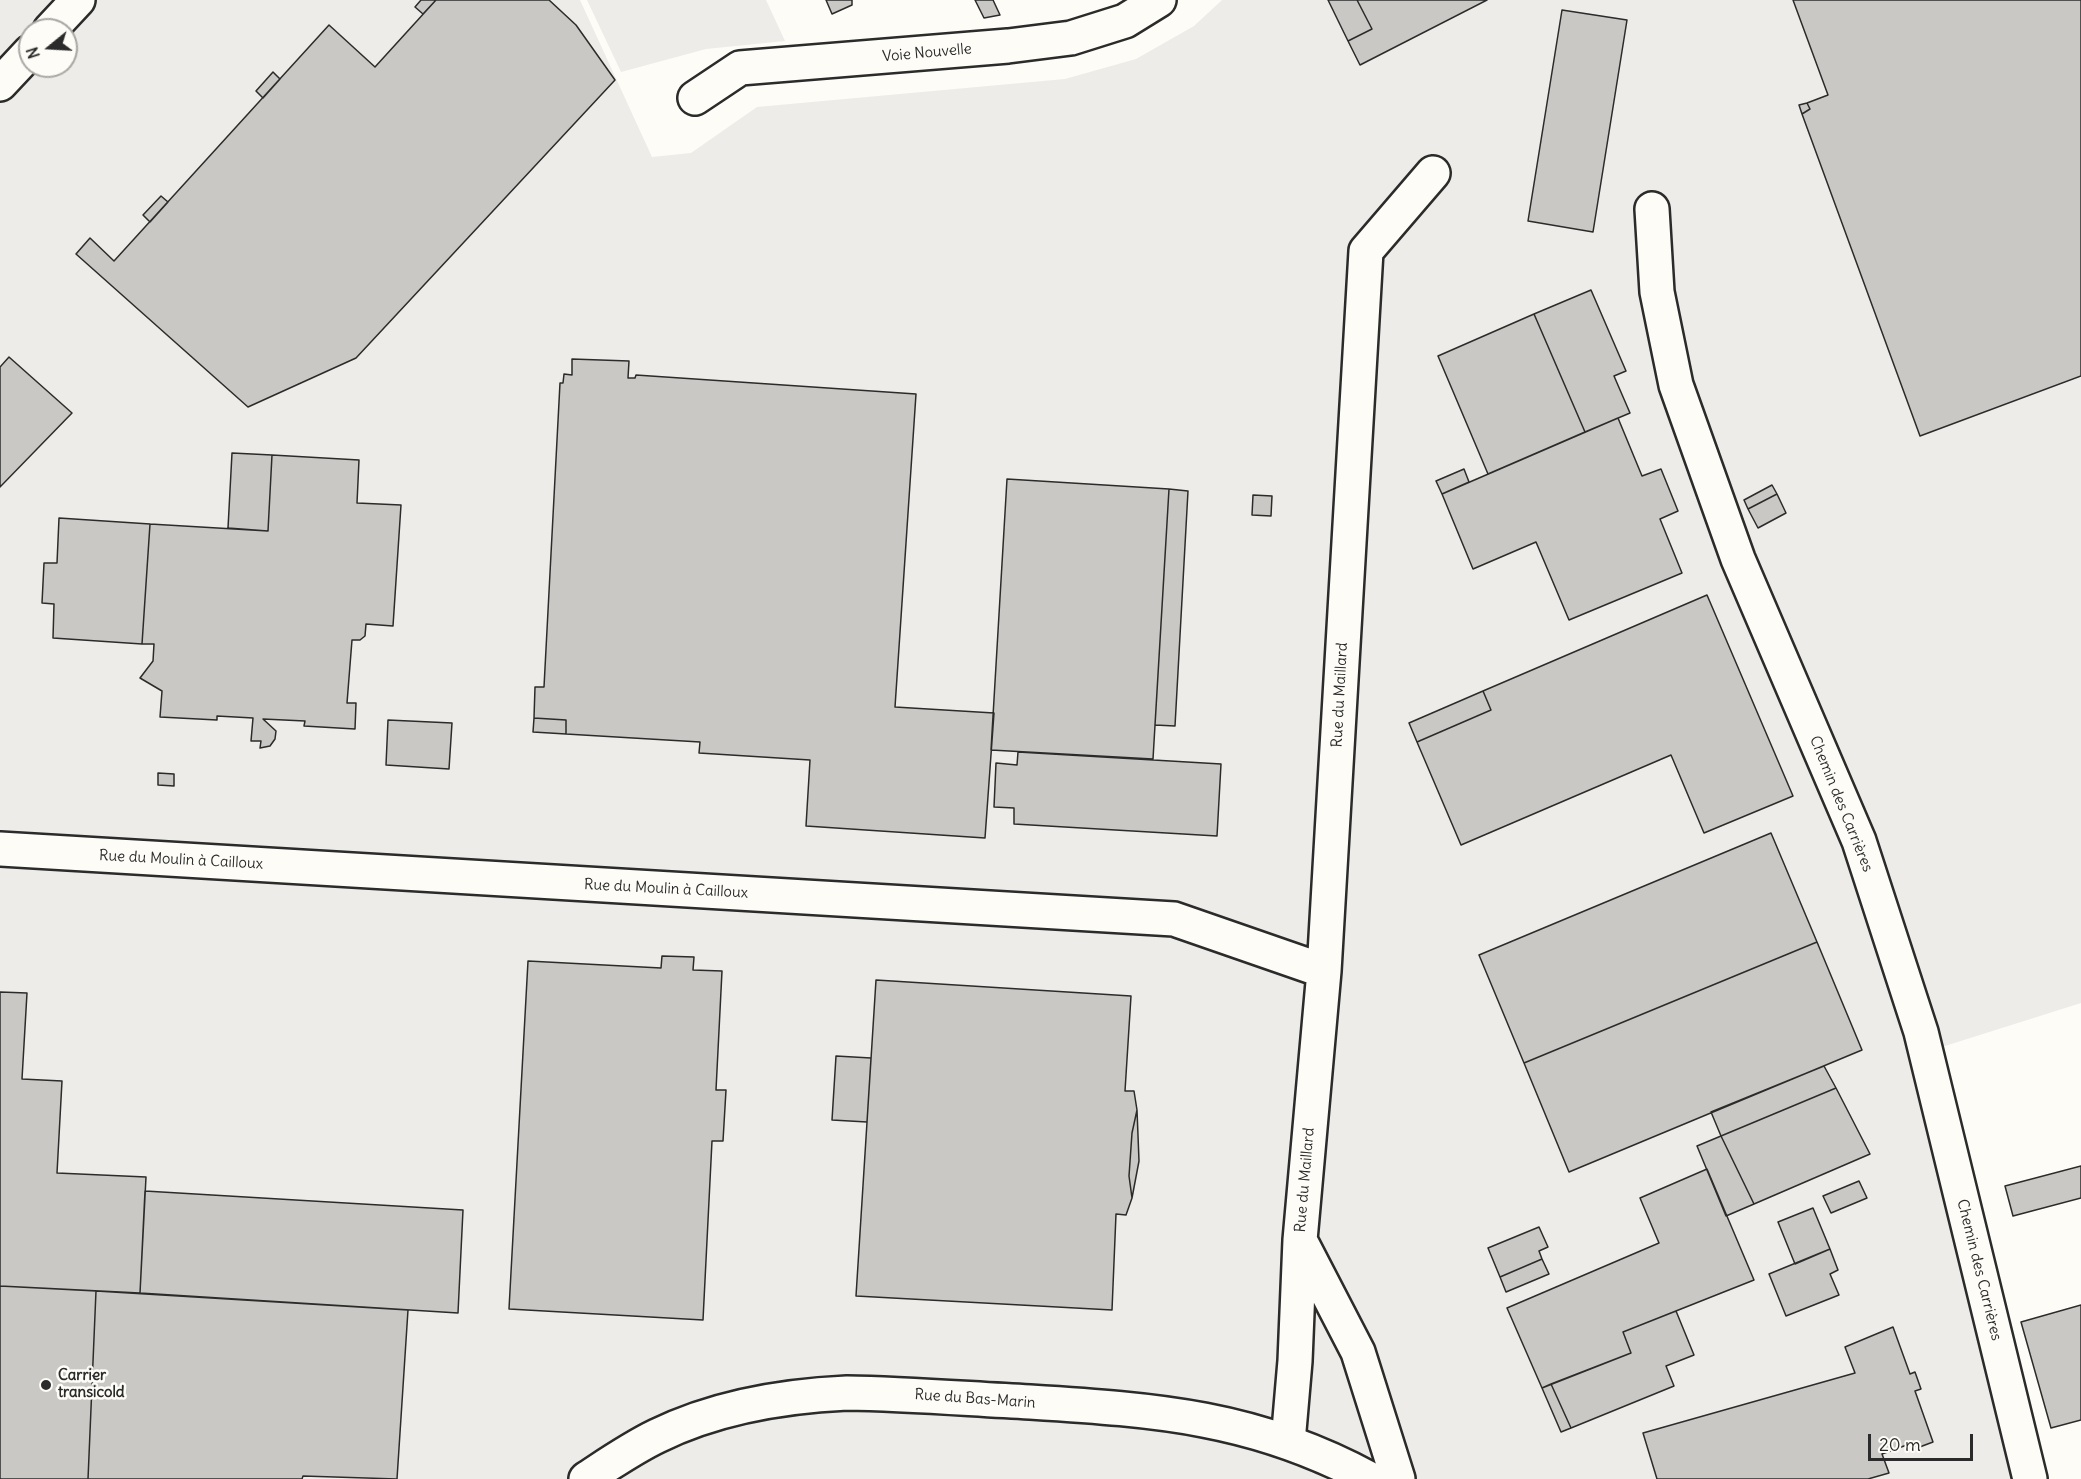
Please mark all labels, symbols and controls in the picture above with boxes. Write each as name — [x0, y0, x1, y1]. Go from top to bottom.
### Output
north arrow — [18, 18, 78, 78]
street label: Voie Nouvelle — [881, 40, 973, 66]
text: N — [22, 45, 44, 61]
street label: Rue du Maillard — [1328, 642, 1352, 748]
street label: Chemin des Carrières — [1805, 733, 1877, 875]
street label: Rue du Moulin à Cailloux — [99, 847, 263, 873]
street label: Rue du Moulin à Cailloux — [584, 876, 748, 902]
street label: Rue du Maillard — [1291, 1127, 1319, 1233]
street label: Chemin des Carrières — [1953, 1197, 2005, 1343]
place label: Carrier transicold — [58, 1367, 125, 1402]
marker: Carrier transicold — [39, 1378, 53, 1392]
street label: Rue du Bas-Marin — [914, 1386, 1036, 1412]
scale bar — [1871, 1422, 1976, 1460]
text: 20 m — [1879, 1433, 1921, 1456]

